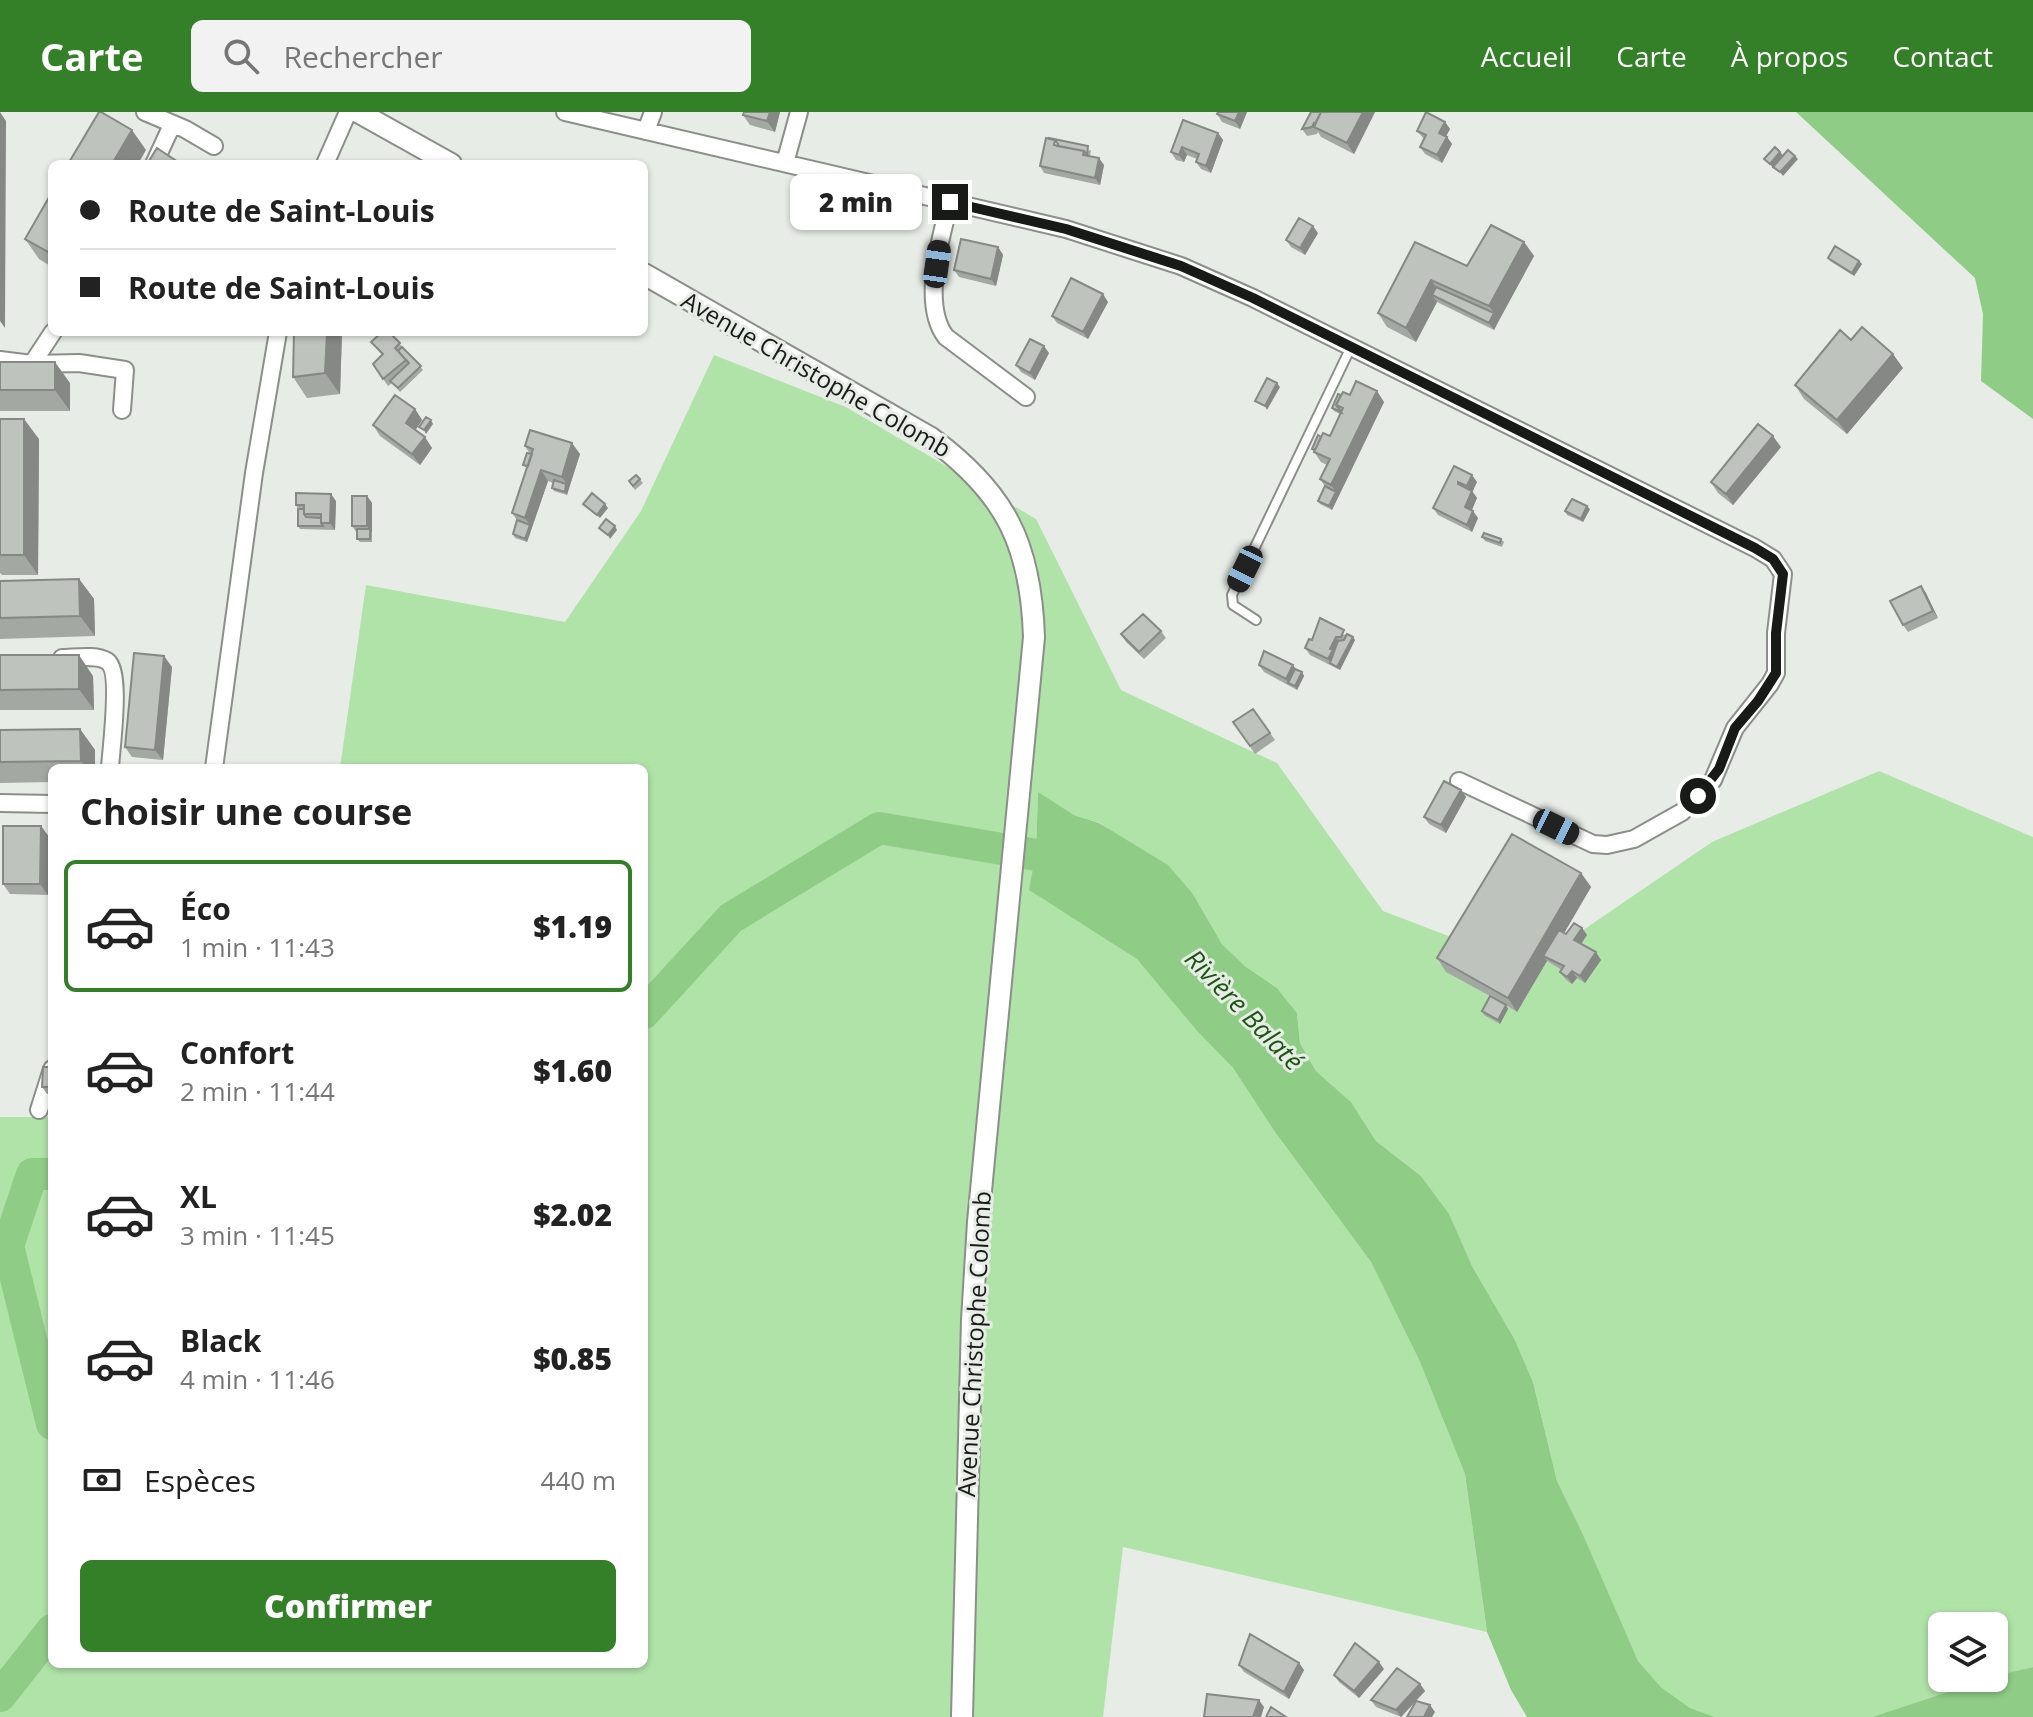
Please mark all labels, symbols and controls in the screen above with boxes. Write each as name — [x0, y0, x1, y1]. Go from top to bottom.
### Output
search box — [191, 20, 751, 92]
text: Carte — [40, 30, 143, 82]
icon: search — [219, 34, 263, 78]
text: Rechercher — [283, 36, 443, 77]
text: Accueil — [1481, 37, 1572, 75]
text: Carte — [1616, 37, 1687, 75]
text: À propos — [1731, 37, 1848, 75]
text: Contact — [1892, 37, 1993, 75]
callout: 2 min — [790, 174, 922, 230]
text: 2 min — [819, 184, 893, 220]
route end — [932, 184, 968, 220]
text: Route de Saint-Louis — [128, 190, 435, 231]
car — [922, 239, 952, 289]
text: Route de Saint-Louis — [128, 267, 435, 308]
street label: Avenue Christophe Colomb — [676, 283, 958, 464]
car — [1224, 542, 1266, 596]
route start — [1680, 778, 1716, 814]
text: Choisir une course — [80, 787, 412, 836]
car — [1529, 806, 1583, 848]
text: Éco — [180, 888, 231, 929]
icon: car — [84, 890, 156, 962]
text: $1.19 — [533, 906, 612, 947]
text: 1 min · 11:43 — [180, 929, 335, 965]
water label: Rivière Balaté — [1178, 941, 1312, 1078]
text: Confort — [180, 1032, 294, 1073]
icon: car — [84, 1034, 156, 1106]
text: $1.60 — [533, 1050, 612, 1091]
text: 2 min · 11:44 — [180, 1073, 335, 1109]
text: XL — [180, 1176, 217, 1217]
icon: car — [84, 1178, 156, 1250]
street label: Avenue Christophe Colomb — [949, 1190, 998, 1498]
text: $2.02 — [533, 1194, 612, 1235]
text: 3 min · 11:45 — [180, 1217, 335, 1253]
text: Black — [180, 1320, 261, 1361]
icon: car — [84, 1322, 156, 1394]
text: $0.85 — [533, 1338, 612, 1379]
text: 4 min · 11:46 — [180, 1361, 335, 1397]
icon: cash — [80, 1458, 124, 1502]
text: Espèces — [144, 1460, 256, 1501]
text: 440 m — [541, 1462, 616, 1498]
button: Confirmer — [80, 1560, 616, 1652]
map controls — [1928, 1612, 2008, 1692]
button: layers — [1928, 1612, 2008, 1692]

